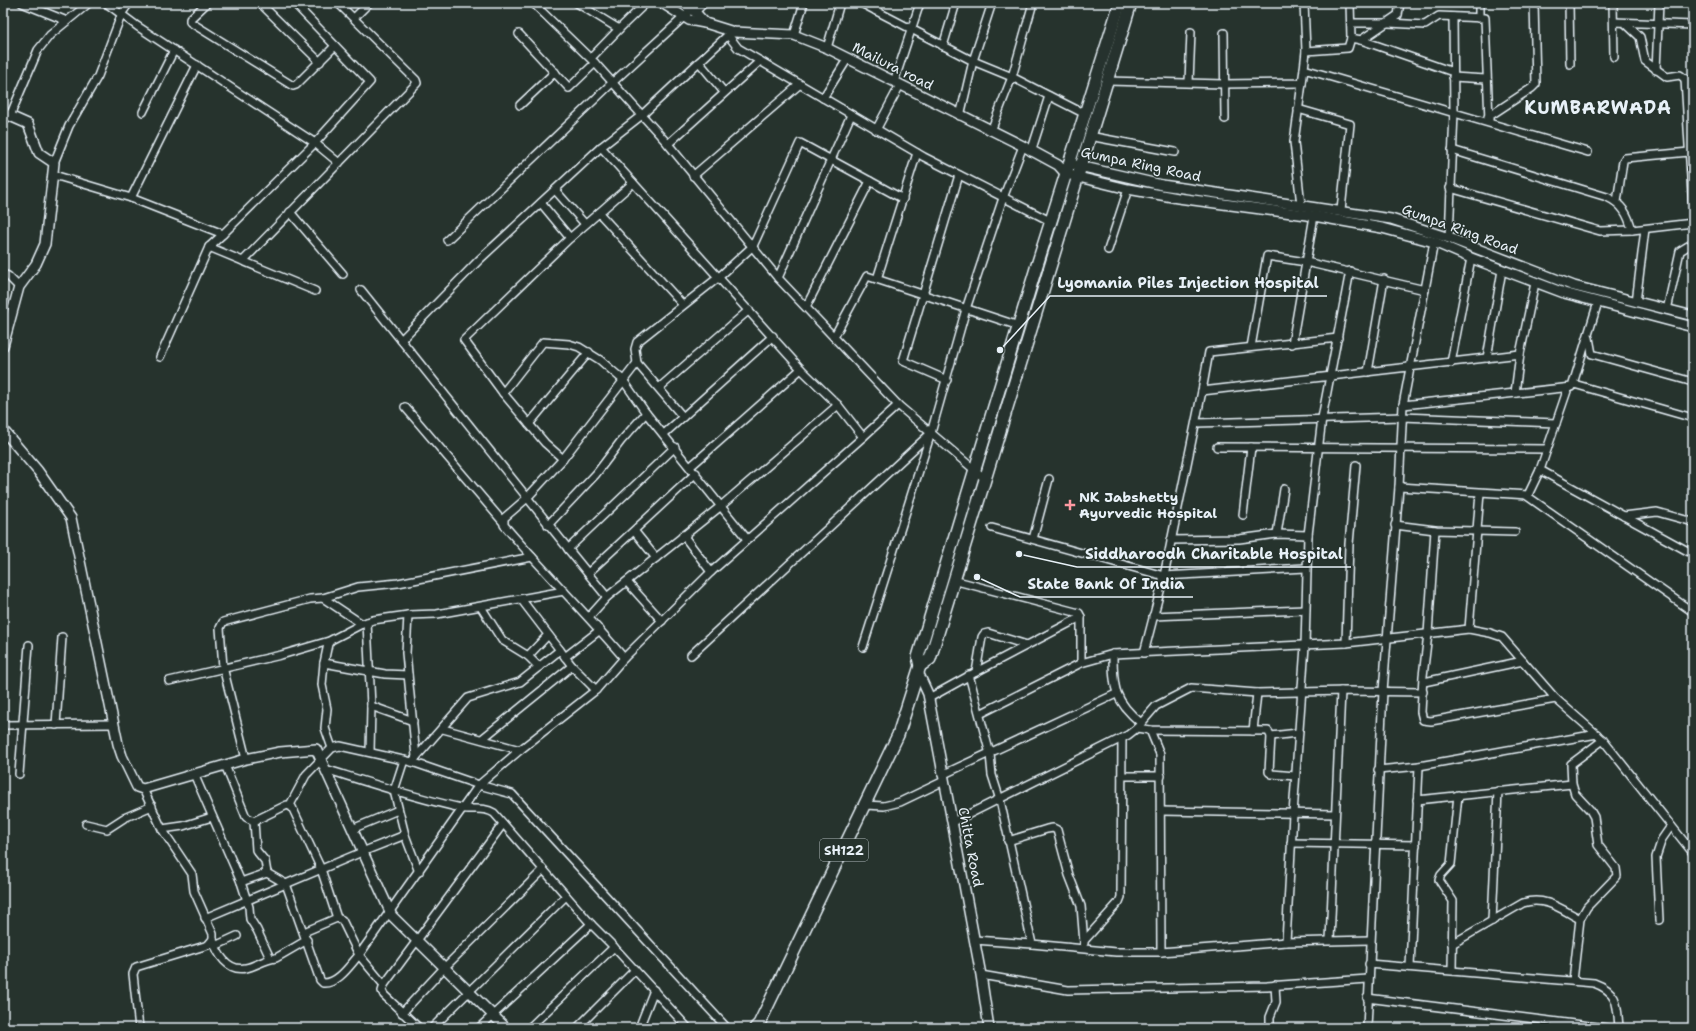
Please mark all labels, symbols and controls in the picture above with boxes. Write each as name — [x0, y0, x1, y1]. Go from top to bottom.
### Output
street label: Mailura road — [849, 38, 937, 94]
district label: KUMBARWADA — [1524, 96, 1672, 120]
street label: Gumpa Ring Road — [1079, 142, 1203, 186]
street label: Gumpa Ring Road — [1399, 200, 1521, 258]
callout: Lyomania Piles Injection Hospital — [1050, 269, 1327, 296]
text: Lyomania Piles Injection Hospital — [1057, 273, 1319, 293]
place label: NK Jabshetty Ayurvedic Hospital — [1079, 488, 1217, 522]
marker: NK Jabshetty Ayurvedic Hospital — [1064, 499, 1076, 511]
callout: Siddharoodh Charitable Hospital — [1077, 540, 1351, 567]
text: Siddharoodh Charitable Hospital — [1085, 544, 1343, 564]
callout: State Bank Of India — [1020, 570, 1193, 597]
text: State Bank Of India — [1028, 574, 1185, 594]
street label: Chitta Road — [954, 806, 988, 889]
road number: SH122 — [820, 839, 868, 861]

